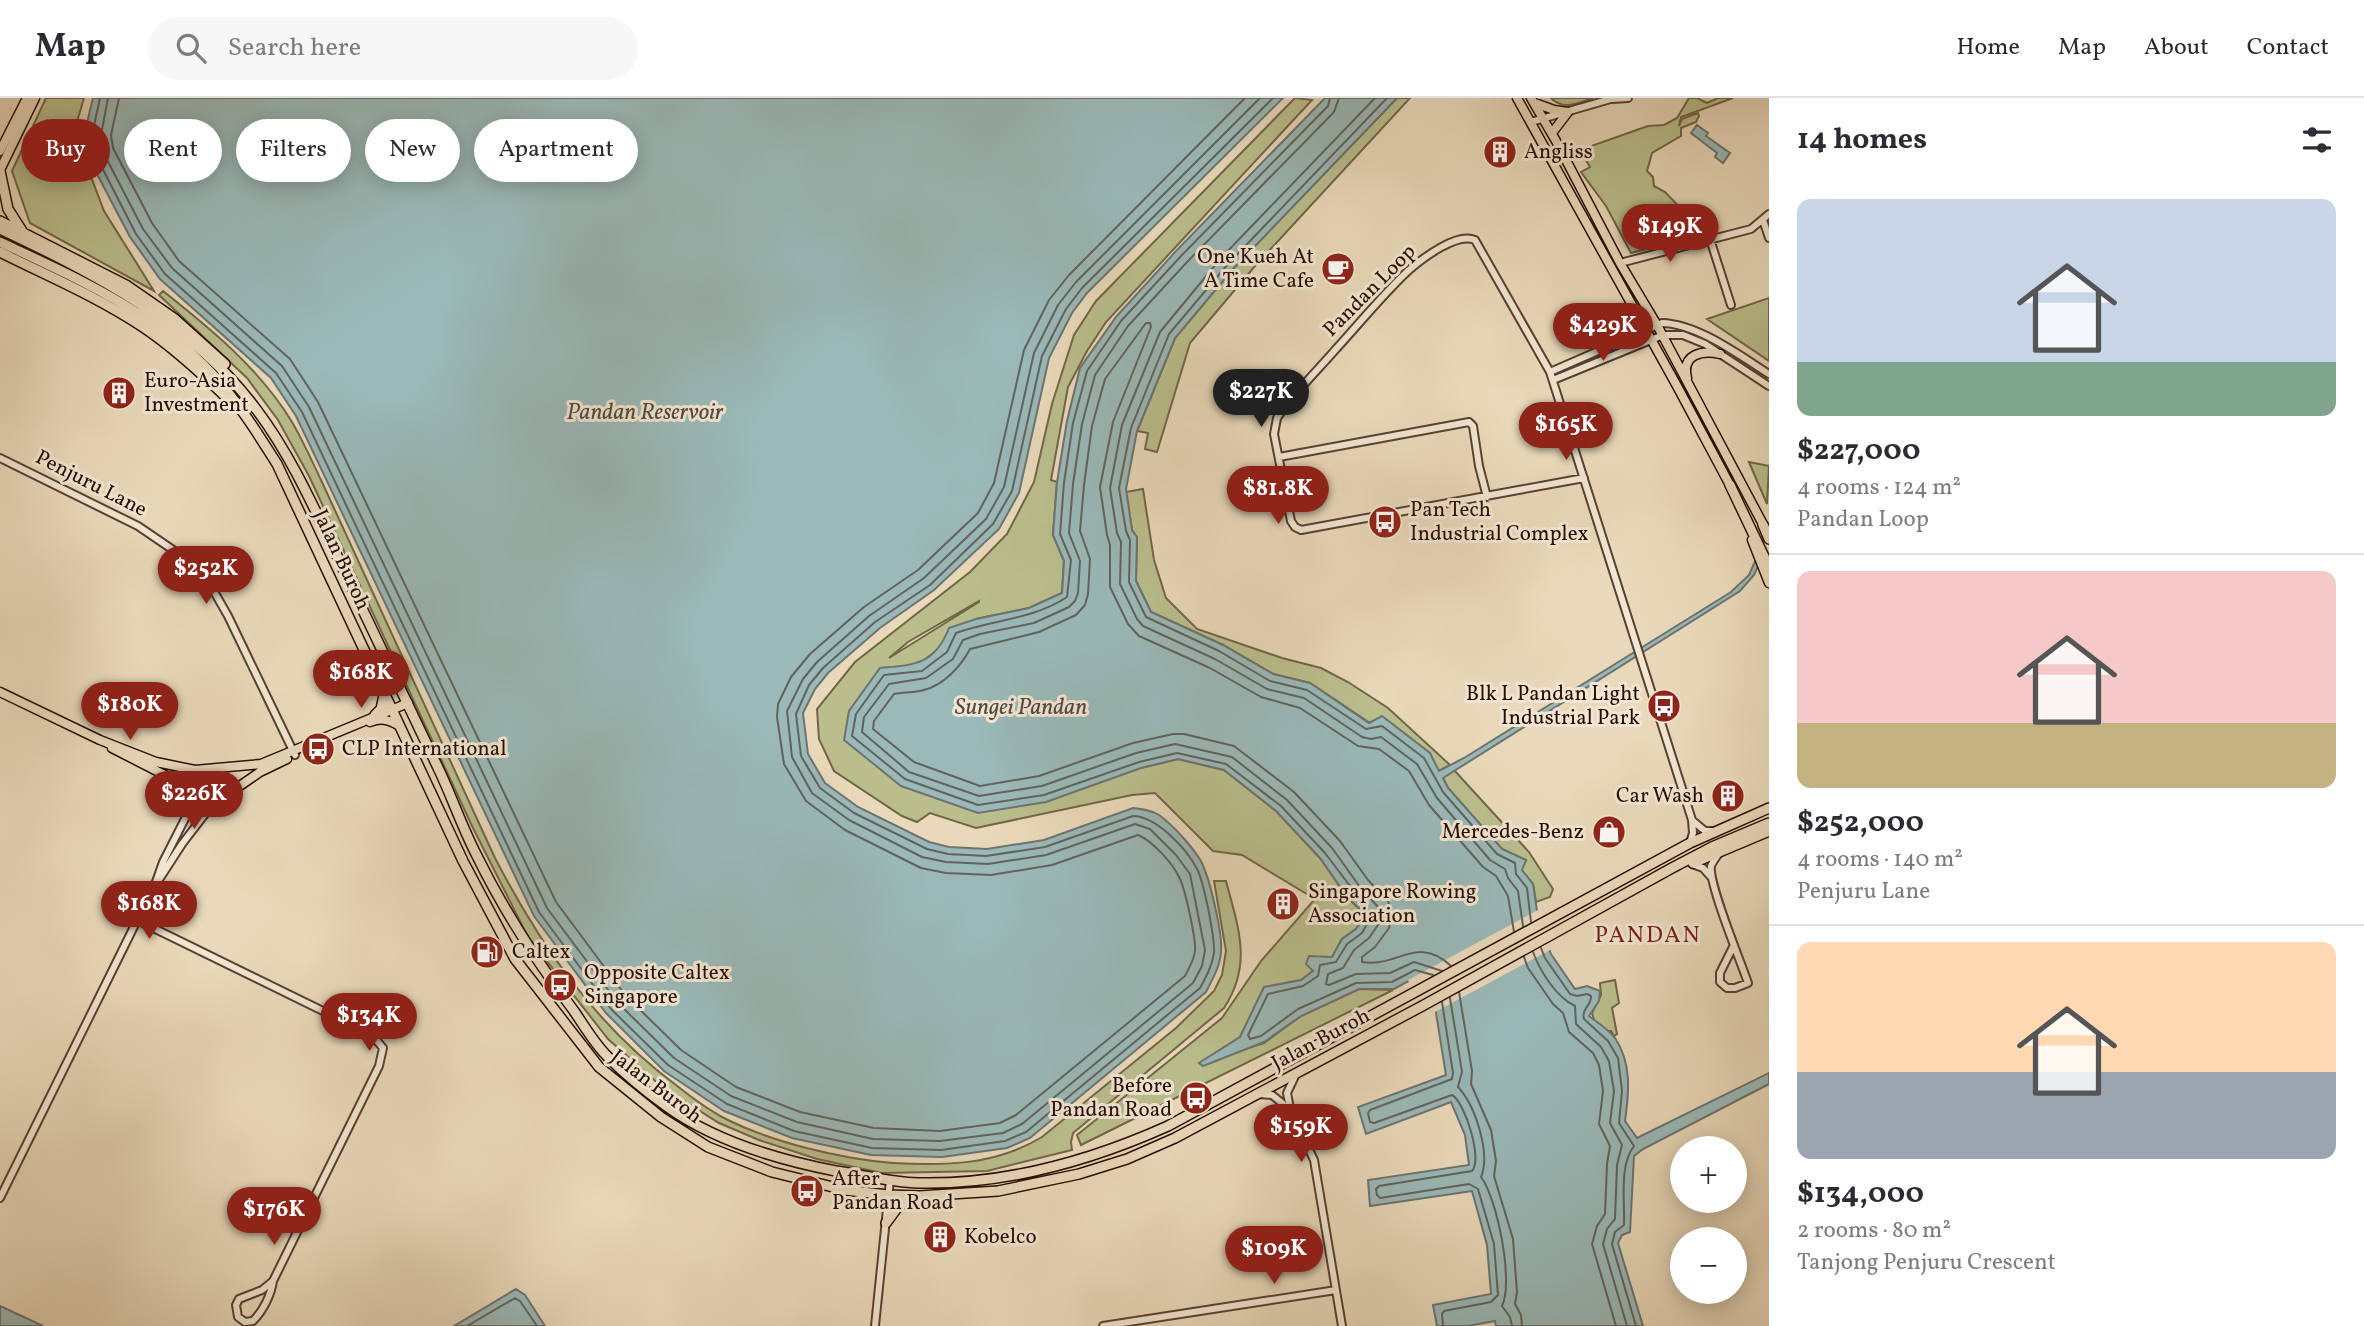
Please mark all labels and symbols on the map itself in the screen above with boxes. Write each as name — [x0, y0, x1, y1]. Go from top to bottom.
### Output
building icon: Angliss — [1481, 133, 1519, 171]
place label: Angliss — [1524, 138, 1593, 167]
pin: $149K — [1621, 204, 1719, 264]
street label: Pandan Loop — [1317, 238, 1423, 344]
place label: One Kueh At A Time Cafe — [1197, 243, 1314, 296]
cafe icon: One Kueh At A Time Cafe — [1319, 250, 1357, 288]
pin: $429K — [1554, 303, 1652, 363]
place label: Euro-Asia Investment — [144, 367, 249, 420]
pin: $227K — [1212, 370, 1310, 429]
building icon: Euro-Asia Investment — [100, 374, 138, 412]
water label: Pandan Reservoir — [567, 397, 724, 429]
pin: $165K — [1517, 402, 1615, 462]
street label: Penjuru Lane — [30, 443, 152, 525]
pin: $81.8K — [1221, 466, 1335, 526]
place label: Pan Tech Industrial Complex — [1410, 496, 1589, 549]
bus stop icon: Pan Tech Industrial Complex — [1366, 503, 1404, 541]
street label: Jalan Buroh — [305, 505, 377, 615]
pin: $252K — [157, 546, 255, 606]
pin: $168K — [312, 650, 410, 710]
place label: Blk L Pandan Light Industrial Park — [1466, 680, 1641, 733]
pin: $180K — [81, 682, 179, 742]
bus stop icon: Blk L Pandan Light Industrial Park — [1645, 687, 1683, 725]
water label: Sungei Pandan — [955, 692, 1087, 724]
bus stop icon: CLP International — [299, 730, 337, 768]
place label: CLP International — [342, 735, 507, 764]
pin: $226K — [145, 772, 243, 831]
building icon: Car Wash — [1709, 777, 1747, 815]
place label: Car Wash — [1616, 782, 1704, 811]
shop icon: Mercedes-Benz — [1590, 813, 1628, 851]
place label: Mercedes-Benz — [1442, 818, 1584, 847]
place label: Singapore Rowing Association — [1308, 878, 1477, 931]
pin: $168K — [100, 882, 198, 941]
building icon: Singapore Rowing Association — [1264, 885, 1302, 923]
district label: PANDAN — [1594, 920, 1702, 952]
fuel station icon: Caltex — [468, 933, 506, 971]
place label: Caltex — [512, 938, 571, 967]
place label: Opposite Caltex Singapore — [584, 959, 730, 1012]
bus stop icon: Opposite Caltex Singapore — [541, 966, 579, 1004]
pin: $134K — [320, 993, 418, 1053]
street label: Jalan Buroh — [1266, 1002, 1376, 1078]
street label: Jalan Buroh — [604, 1043, 708, 1131]
place label: Before Pandan Road — [1050, 1072, 1172, 1125]
bus stop icon: Before Pandan Road — [1177, 1079, 1215, 1117]
pin: $159K — [1252, 1104, 1350, 1164]
place label: After Pandan Road — [832, 1165, 954, 1218]
bus stop icon: After Pandan Road — [788, 1172, 826, 1210]
pin: $176K — [225, 1188, 323, 1247]
building icon: Kobelco — [921, 1218, 959, 1256]
place label: Kobelco — [964, 1223, 1037, 1252]
pin: $109K — [1225, 1226, 1323, 1286]

